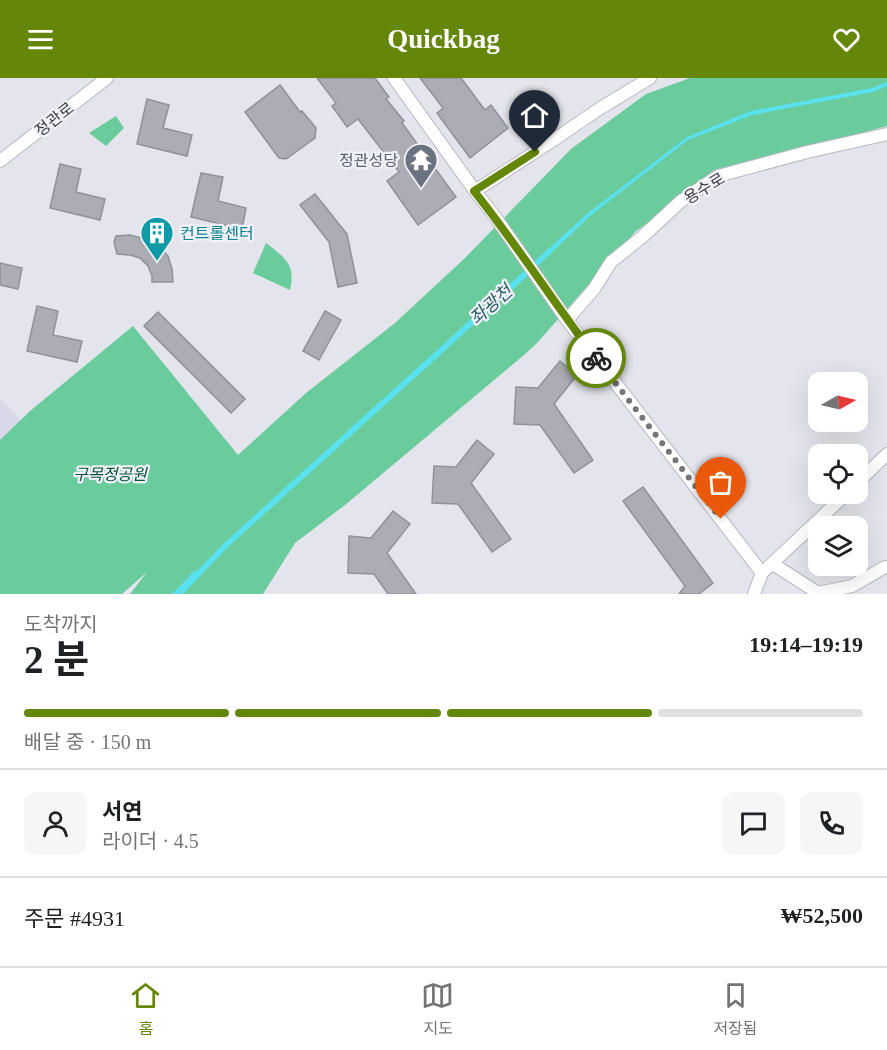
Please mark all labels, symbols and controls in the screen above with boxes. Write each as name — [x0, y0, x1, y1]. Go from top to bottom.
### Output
icon: menu — [24, 23, 57, 56]
icon: heart — [830, 23, 863, 56]
text: Quickbag — [387, 24, 500, 54]
pin — [509, 90, 560, 152]
street label: 정관로 — [32, 99, 77, 140]
icon: home — [518, 99, 551, 132]
temple icon: 정관성당 — [403, 142, 439, 189]
place label: 정관성당 — [339, 152, 398, 169]
street label: 용수로 — [681, 170, 728, 207]
building icon: 컨트롤센터 — [139, 215, 175, 262]
place label: 컨트롤센터 — [180, 225, 254, 242]
water label: 좌광천 — [466, 279, 518, 329]
courier — [566, 328, 626, 388]
icon: bike — [580, 342, 613, 375]
north arrow — [808, 372, 868, 432]
map controls — [808, 372, 868, 576]
button: locate — [808, 444, 868, 504]
pin — [695, 457, 746, 519]
park label: 구목정공원 — [73, 466, 148, 483]
icon: bag — [704, 466, 737, 499]
button: layers — [808, 516, 868, 576]
text: 도착까지 — [24, 613, 98, 635]
text: 19:14–19:19 — [749, 632, 863, 657]
text: 2 분 — [24, 638, 89, 681]
text: 배달 중 · 150 m — [24, 731, 151, 753]
button: person — [24, 792, 87, 855]
button: chat — [722, 792, 785, 855]
button: phone — [800, 792, 863, 855]
text: 서연 — [102, 799, 142, 824]
text: 라이더 · 4.5 — [102, 830, 199, 852]
text: ₩52,500 — [781, 903, 863, 928]
text: 주문 #4931 — [24, 906, 125, 931]
tab: 홈 — [129, 979, 162, 1039]
tab: 지도 — [421, 979, 454, 1039]
tab: 저장됨 — [713, 979, 758, 1039]

